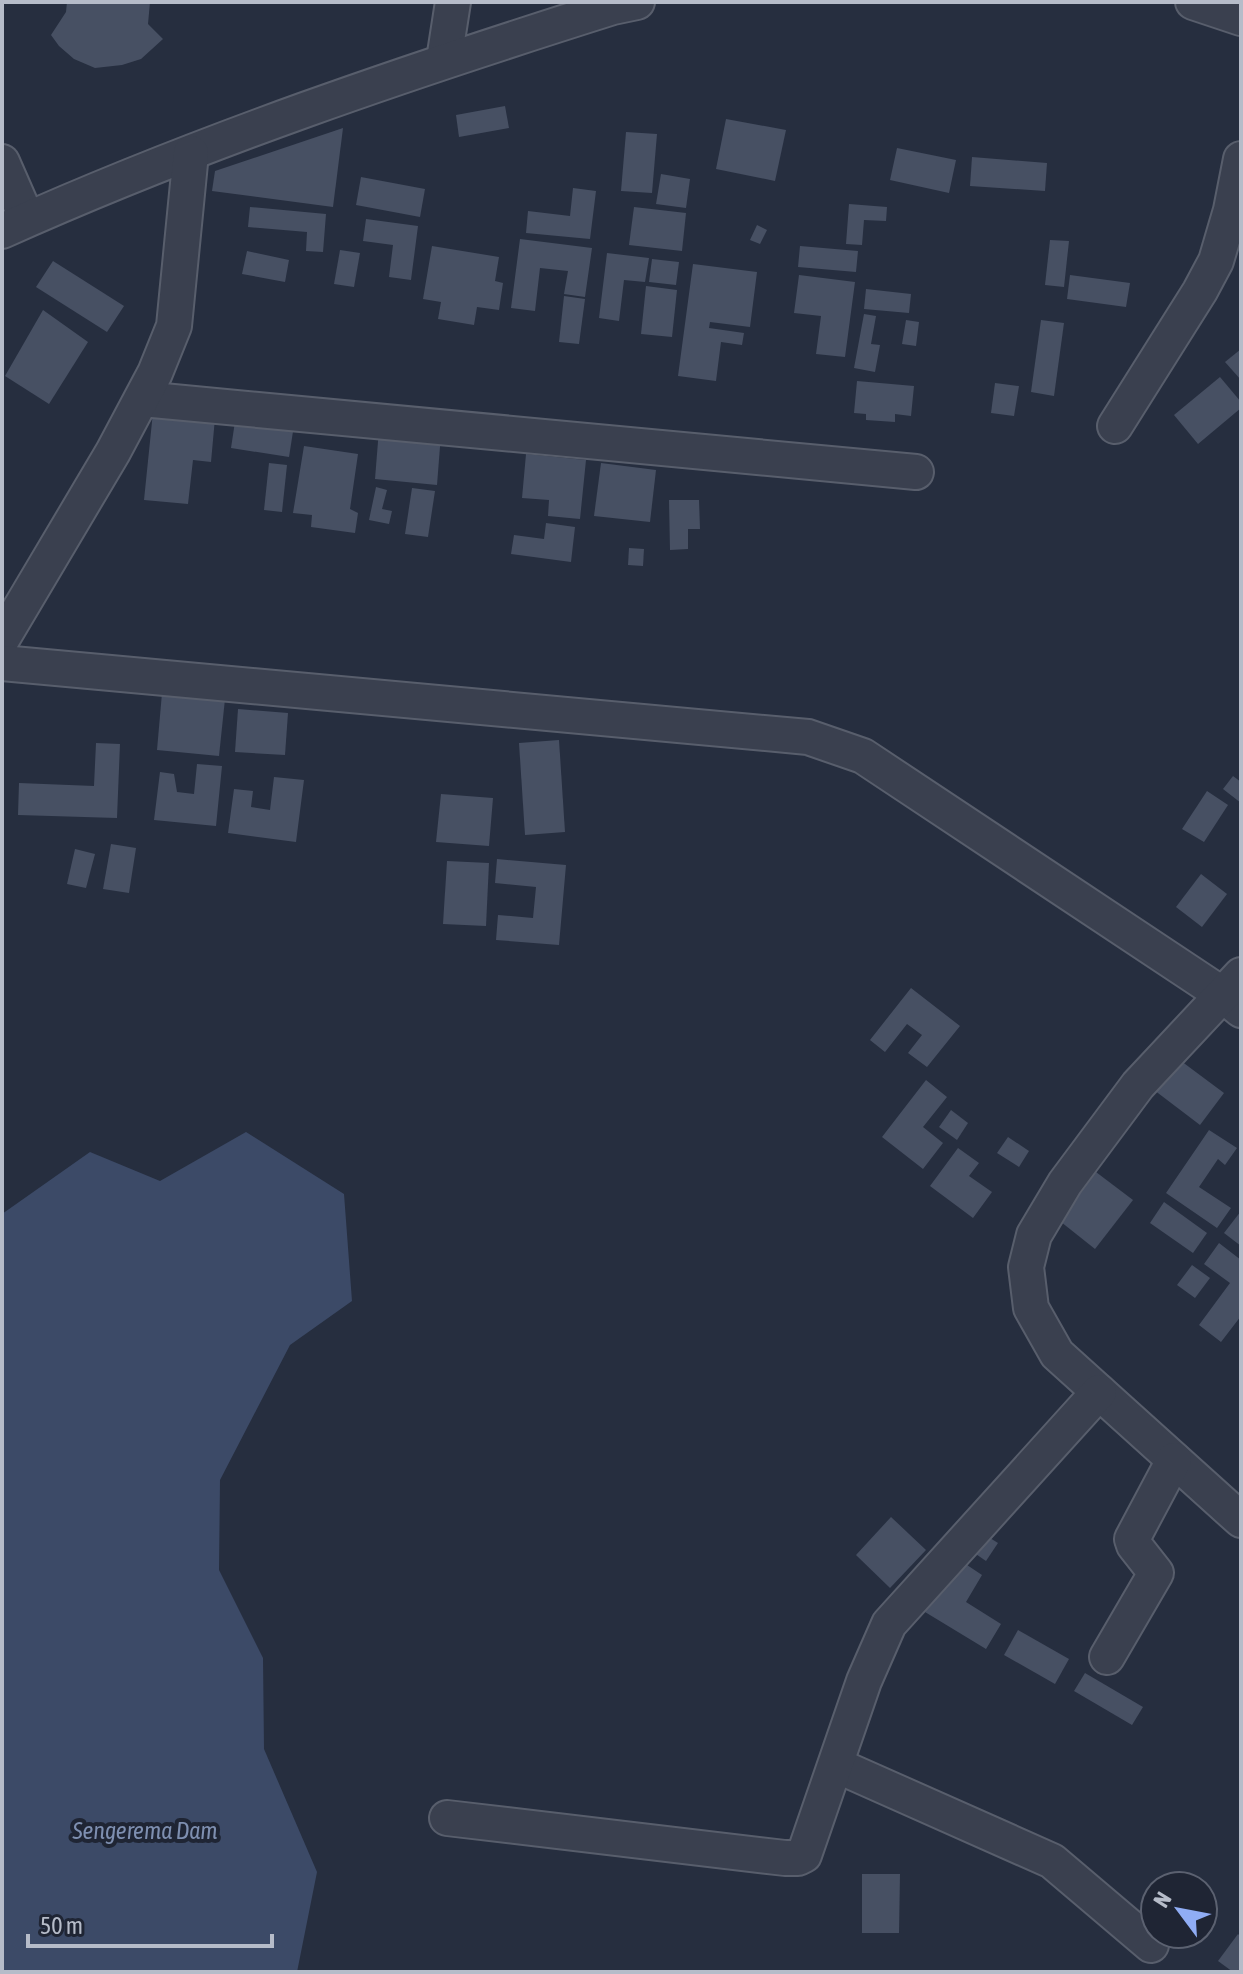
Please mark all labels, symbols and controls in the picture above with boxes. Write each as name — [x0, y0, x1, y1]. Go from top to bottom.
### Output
water label: Sengerema Dam — [71, 1817, 218, 1844]
north arrow — [1139, 1870, 1219, 1950]
text: N — [1148, 1887, 1177, 1912]
scale bar — [28, 1898, 272, 1948]
text: 50 m — [40, 1912, 83, 1939]

